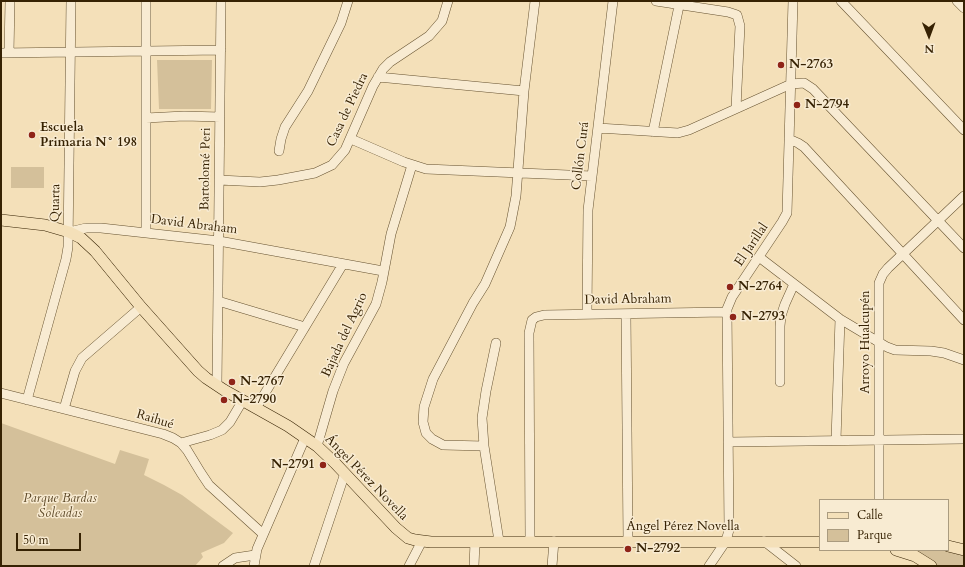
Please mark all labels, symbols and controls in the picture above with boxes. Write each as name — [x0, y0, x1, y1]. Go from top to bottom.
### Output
north arrow — [909, 16, 949, 56]
text: N — [924, 41, 934, 56]
place label: N-2763 — [789, 57, 833, 73]
marker: N-2763 — [776, 60, 786, 70]
street label: Casa de Piedra — [324, 71, 372, 149]
place label: N-2794 — [805, 97, 849, 113]
marker: N-2794 — [792, 100, 802, 110]
place label: Escuela Primaria N° 198 — [40, 120, 137, 151]
street label: Collón Curá — [569, 121, 593, 191]
street label: Bartolomé Peri — [197, 127, 215, 211]
marker: Escuela Primaria N° 198 — [27, 130, 37, 140]
street label: Quarta — [48, 184, 64, 222]
street label: David Abraham — [150, 212, 238, 238]
street label: El Jarillal — [732, 220, 772, 270]
place label: N-2764 — [738, 279, 782, 295]
marker: N-2764 — [725, 282, 735, 292]
street label: Bajada del Agrio — [319, 290, 371, 380]
street label: Arroyo Hualcupén — [858, 290, 874, 394]
street label: David Abraham — [584, 291, 672, 309]
place label: N-2793 — [741, 309, 785, 325]
marker: N-2793 — [728, 312, 738, 322]
place label: N-2767 — [240, 374, 284, 390]
marker: N-2767 — [227, 377, 237, 387]
place label: N-2790 — [232, 392, 276, 408]
marker: N-2790 — [219, 395, 229, 405]
street label: Raihué — [134, 407, 176, 433]
street label: Ángel Pérez Novella — [321, 432, 411, 524]
place label: N-2791 — [271, 457, 315, 473]
marker: N-2791 — [318, 460, 328, 470]
park label: Parque Bardas Soleadas — [23, 491, 97, 522]
legend — [819, 499, 949, 551]
text: Calle — [857, 507, 883, 523]
street label: Ángel Pérez Novella — [627, 519, 739, 535]
scale bar — [18, 525, 83, 551]
text: Parque — [857, 527, 892, 543]
text: 50 m — [23, 532, 49, 548]
place label: N-2792 — [636, 541, 680, 557]
marker: N-2792 — [623, 544, 633, 554]

